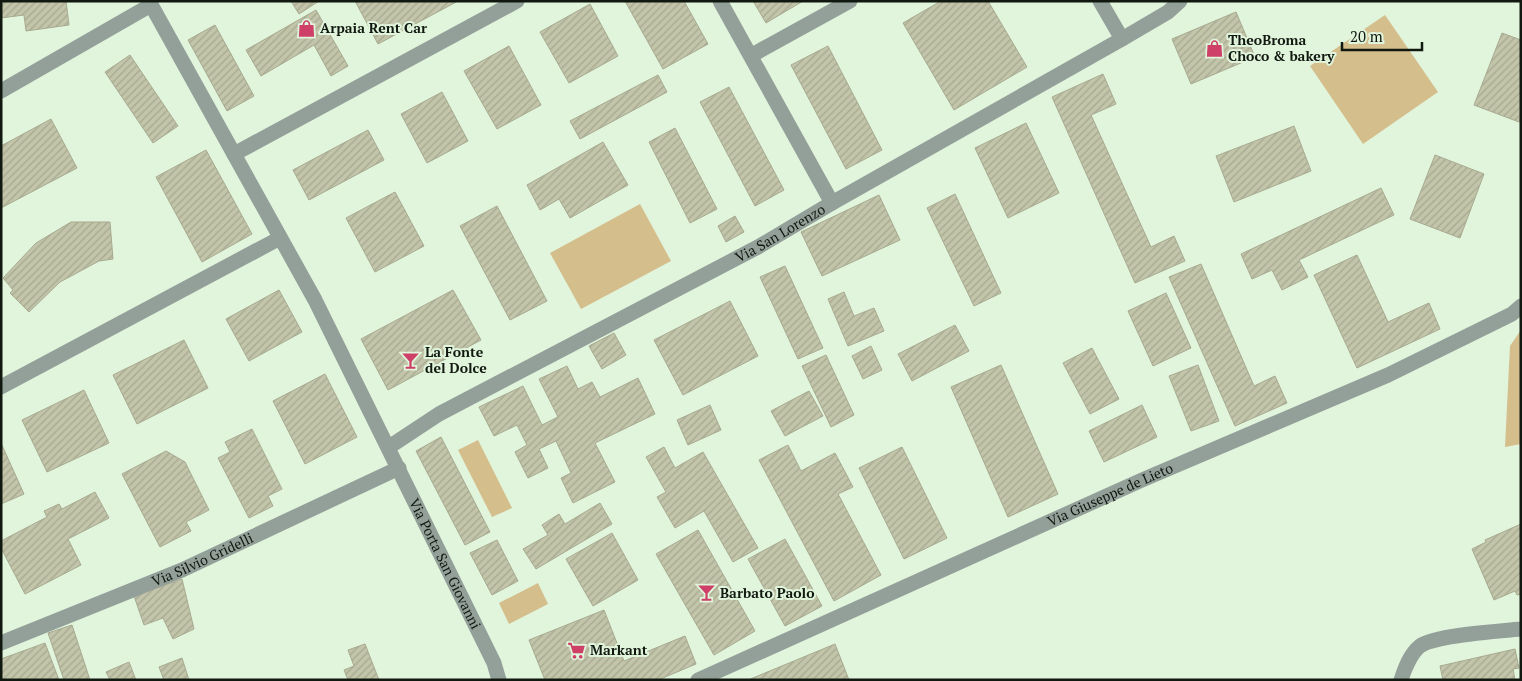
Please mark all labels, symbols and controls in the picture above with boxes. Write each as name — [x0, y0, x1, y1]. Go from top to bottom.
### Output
shop icon: Arpaia Rent Car — [296, 18, 316, 38]
place label: Arpaia Rent Car — [320, 18, 427, 37]
scale bar — [1342, 20, 1422, 52]
text: 20 m — [1350, 26, 1383, 46]
place label: TheoBroma Choco & bakery — [1228, 30, 1335, 65]
shop icon: TheoBroma Choco & bakery — [1204, 38, 1224, 58]
street label: Via San Lorenzo — [732, 199, 829, 266]
place label: La Fonte del Dolce — [425, 342, 487, 377]
bar icon: La Fonte del Dolce — [401, 350, 421, 370]
street label: Via Giuseppe de Lieto — [1044, 458, 1176, 530]
street label: Via Porta San Giovanni — [405, 495, 486, 632]
street label: Via Silvio Gridelli — [149, 528, 256, 590]
bar icon: Barbato Paolo — [696, 583, 716, 603]
place label: Barbato Paolo — [720, 583, 815, 602]
supermarket icon: Markant — [566, 640, 586, 660]
place label: Markant — [590, 640, 648, 659]

